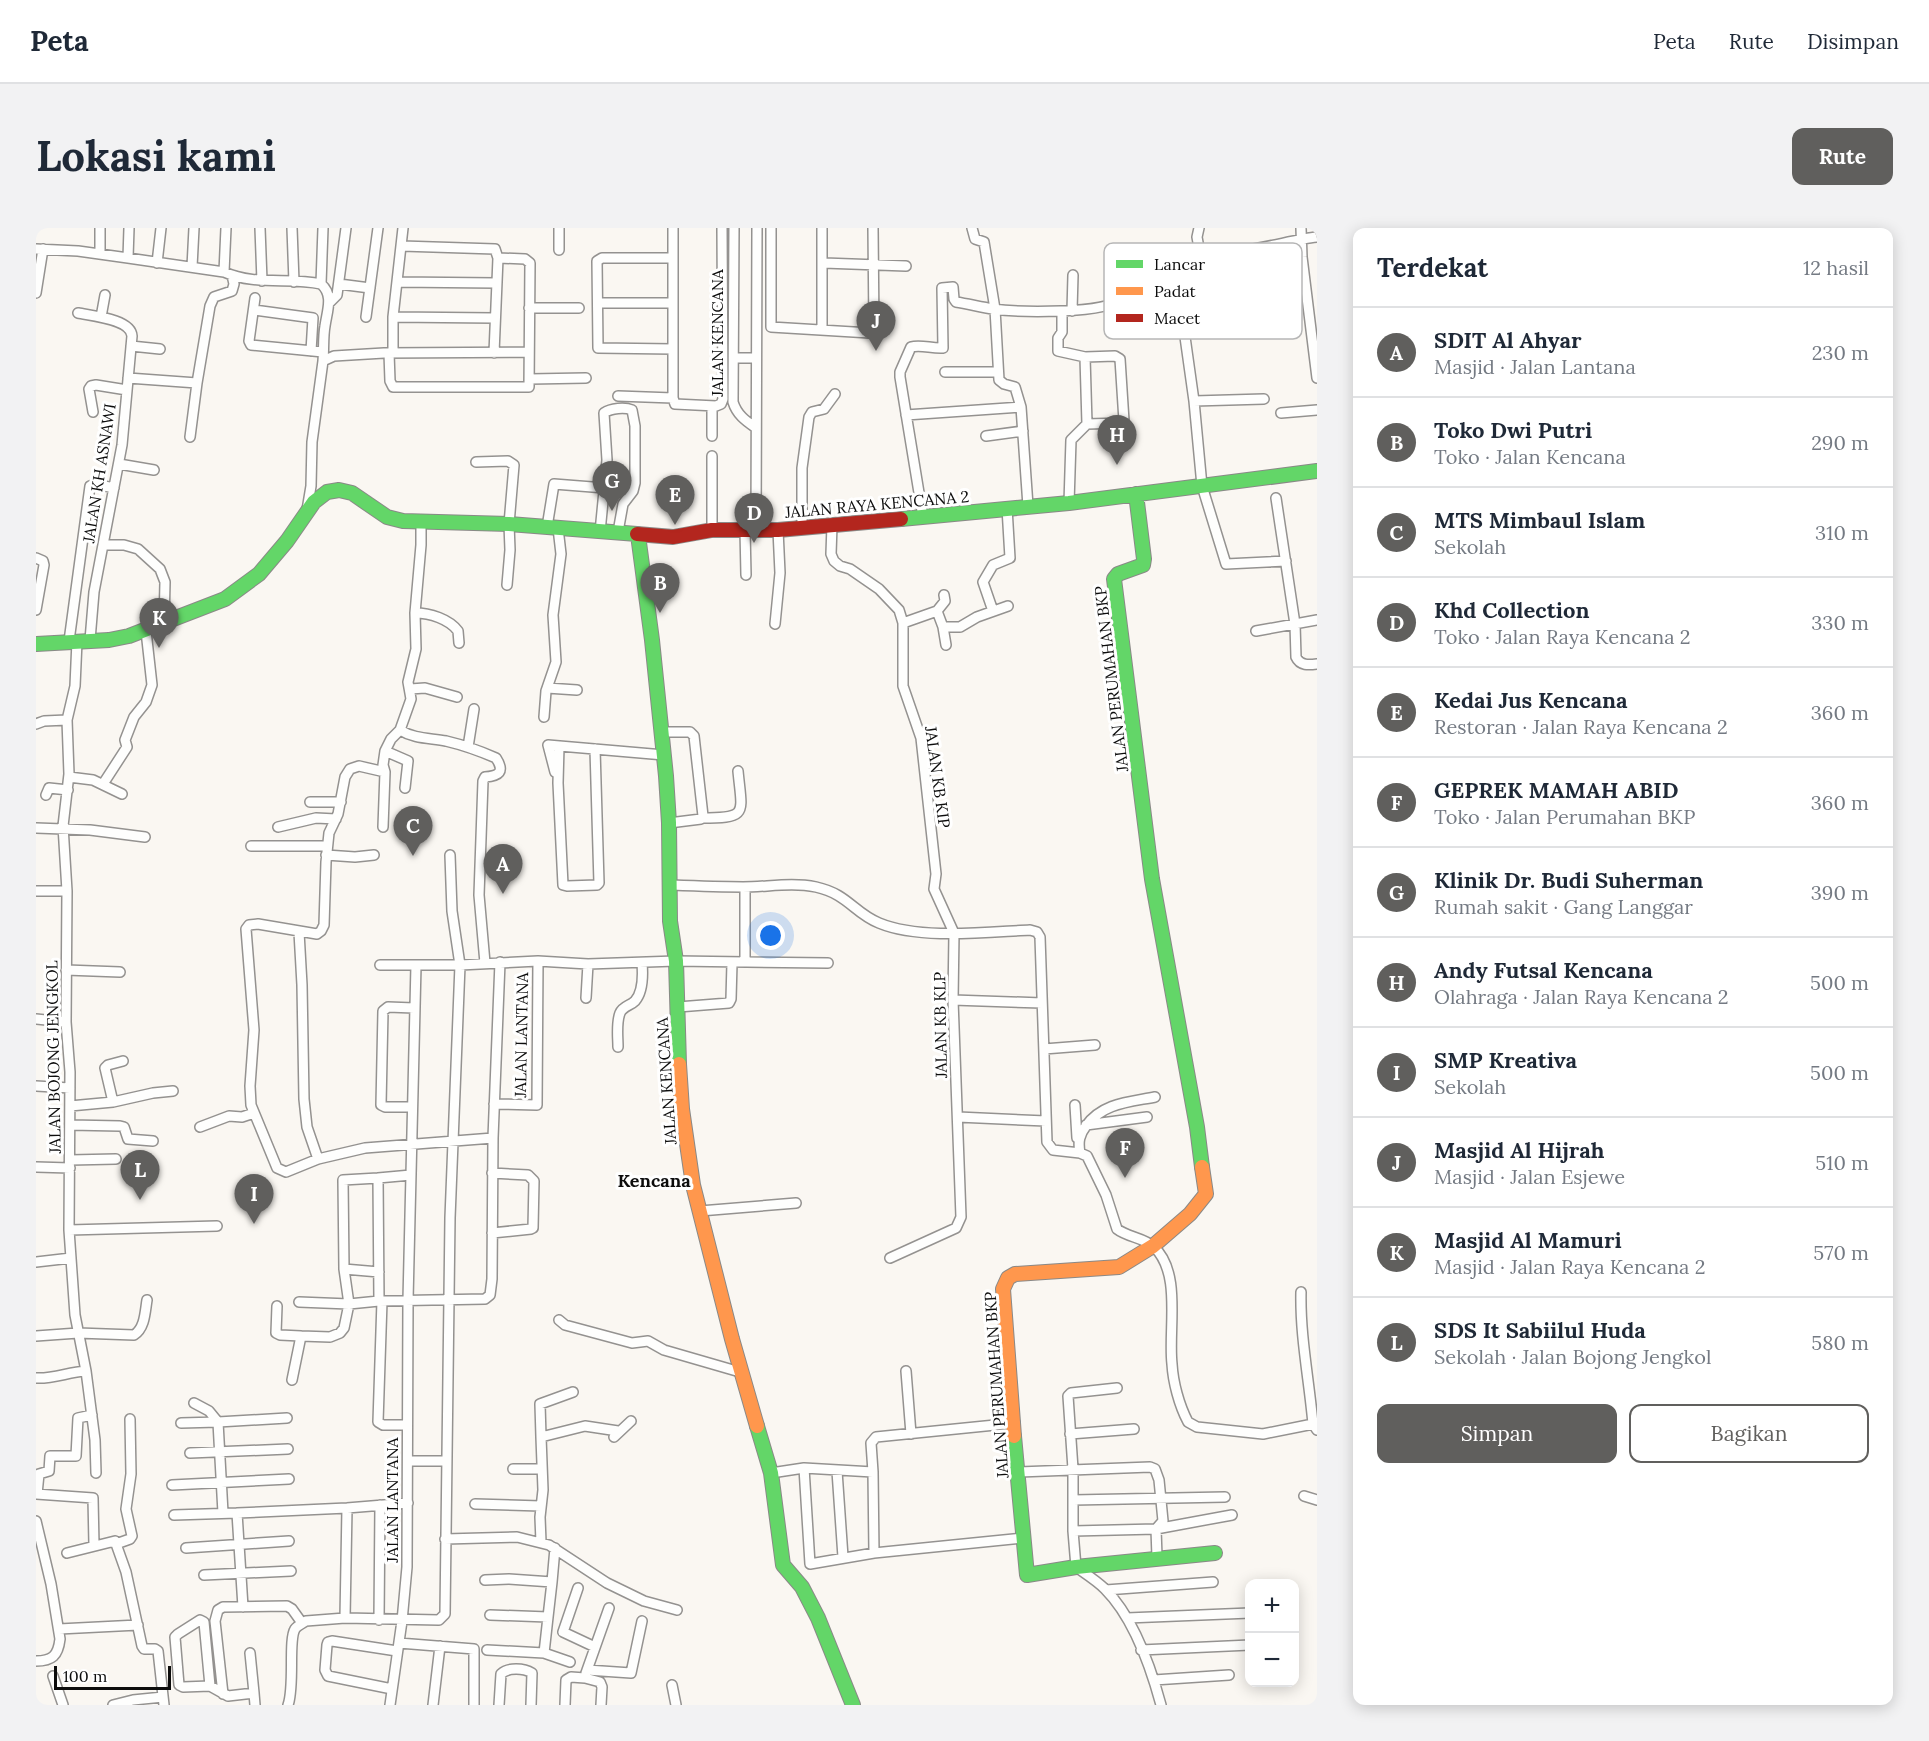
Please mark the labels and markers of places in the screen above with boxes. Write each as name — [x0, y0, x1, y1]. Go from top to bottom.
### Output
pin: J — [856, 302, 896, 351]
pin: H — [1098, 416, 1136, 465]
pin: G — [592, 462, 632, 511]
pin: E — [656, 476, 694, 525]
pin: D — [734, 494, 774, 543]
pin: B — [640, 564, 680, 613]
pin: K — [140, 598, 178, 648]
pin: C — [394, 806, 433, 856]
pin: A — [484, 844, 522, 894]
pin: F — [1106, 1128, 1144, 1178]
pin: L — [120, 1150, 160, 1200]
pin: I — [234, 1174, 274, 1224]

